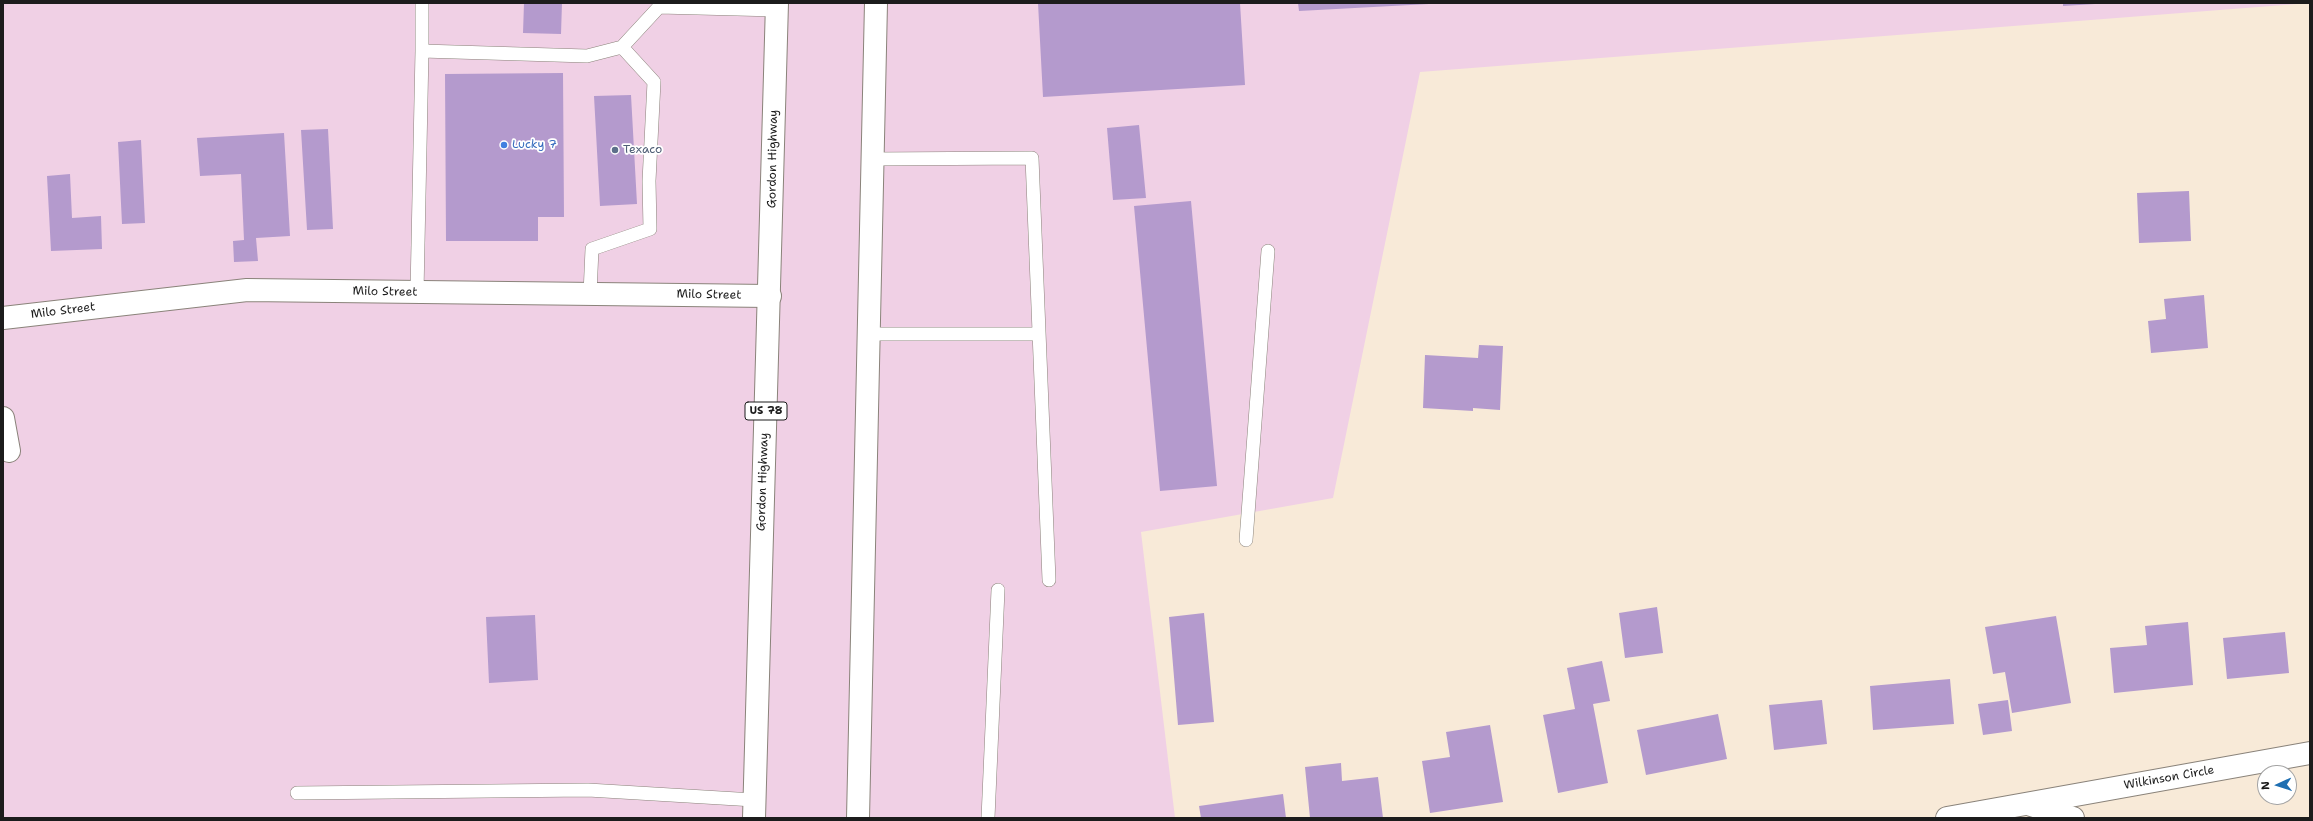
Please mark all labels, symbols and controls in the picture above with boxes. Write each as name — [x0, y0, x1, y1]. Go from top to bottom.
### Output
street label: Gordon Highway — [765, 110, 781, 208]
place label: Lucky 7 — [512, 138, 557, 152]
marker: Lucky 7 — [499, 140, 509, 150]
place label: Texaco — [623, 143, 662, 157]
marker: Texaco — [610, 145, 620, 155]
street label: Milo Street — [352, 284, 418, 300]
street label: Milo Street — [676, 287, 742, 303]
street label: Milo Street — [30, 300, 96, 322]
road number: US 78 — [745, 402, 787, 420]
street label: Gordon Highway — [754, 433, 772, 531]
street label: Wilkinson Circle — [2123, 763, 2215, 793]
north arrow — [2257, 765, 2297, 805]
text: N — [2258, 781, 2273, 790]

